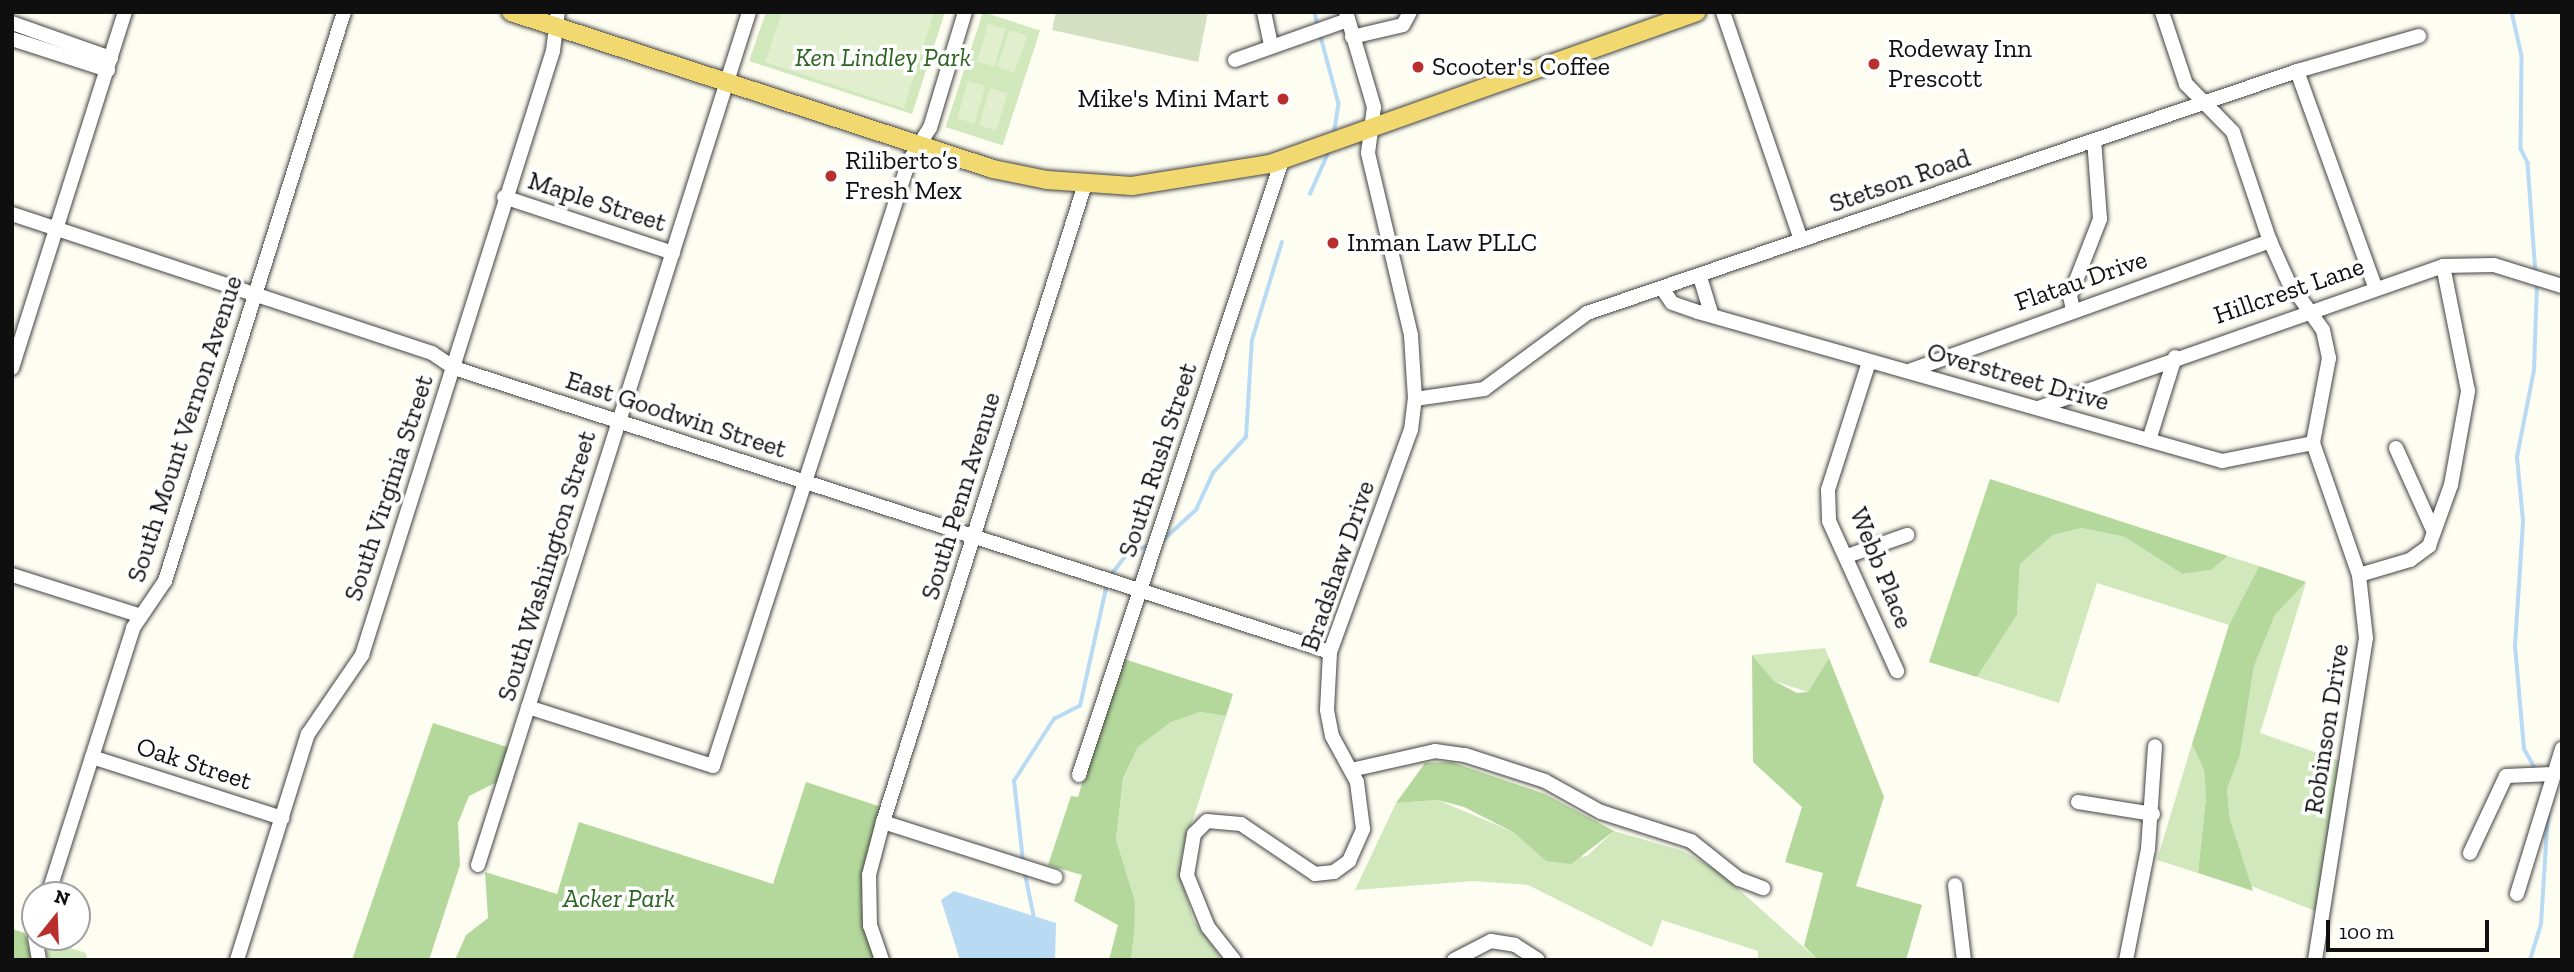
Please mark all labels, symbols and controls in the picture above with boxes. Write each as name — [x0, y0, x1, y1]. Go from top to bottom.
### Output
place label: Rodeway Inn Prescott — [1888, 33, 2033, 94]
park label: Ken Lindley Park — [795, 42, 971, 74]
place label: Scooter's Coffee — [1432, 51, 1610, 83]
marker: Rodeway Inn Prescott — [1866, 56, 1882, 72]
marker: Scooter's Coffee — [1410, 59, 1426, 75]
place label: Mike's Mini Mart — [1077, 83, 1269, 115]
marker: Mike's Mini Mart — [1275, 91, 1291, 107]
street label: Stetson Road — [1826, 142, 1974, 220]
place label: Riliberto’s Fresh Mex — [845, 145, 962, 206]
street label: Maple Street — [524, 165, 670, 239]
marker: Riliberto’s Fresh Mex — [823, 168, 839, 184]
place label: Inman Law PLLC — [1347, 227, 1538, 259]
marker: Inman Law PLLC — [1325, 235, 1341, 251]
street label: Flatau Drive — [2011, 244, 2151, 318]
street label: Hillcrest Lane — [2210, 251, 2368, 331]
street label: South Mount Vernon Avenue — [120, 271, 250, 587]
street label: Overstreet Drive — [1923, 336, 2113, 418]
street label: South Rush Street — [1112, 359, 1204, 561]
street label: East Goodwin Street — [562, 365, 790, 465]
street label: South Virginia Street — [338, 370, 440, 606]
street label: South Penn Avenue — [914, 388, 1008, 604]
street label: South Washington Street — [491, 426, 603, 706]
street label: Bradshaw Drive — [1294, 477, 1382, 655]
street label: Webb Place — [1843, 503, 1919, 633]
street label: Robinson Drive — [2298, 642, 2356, 816]
street label: Oak Street — [132, 731, 256, 797]
north arrow — [21, 881, 91, 951]
park label: Acker Park — [563, 883, 675, 915]
text: N — [52, 884, 72, 911]
scale bar — [2329, 906, 2492, 950]
text: 100 m — [2339, 919, 2394, 944]

